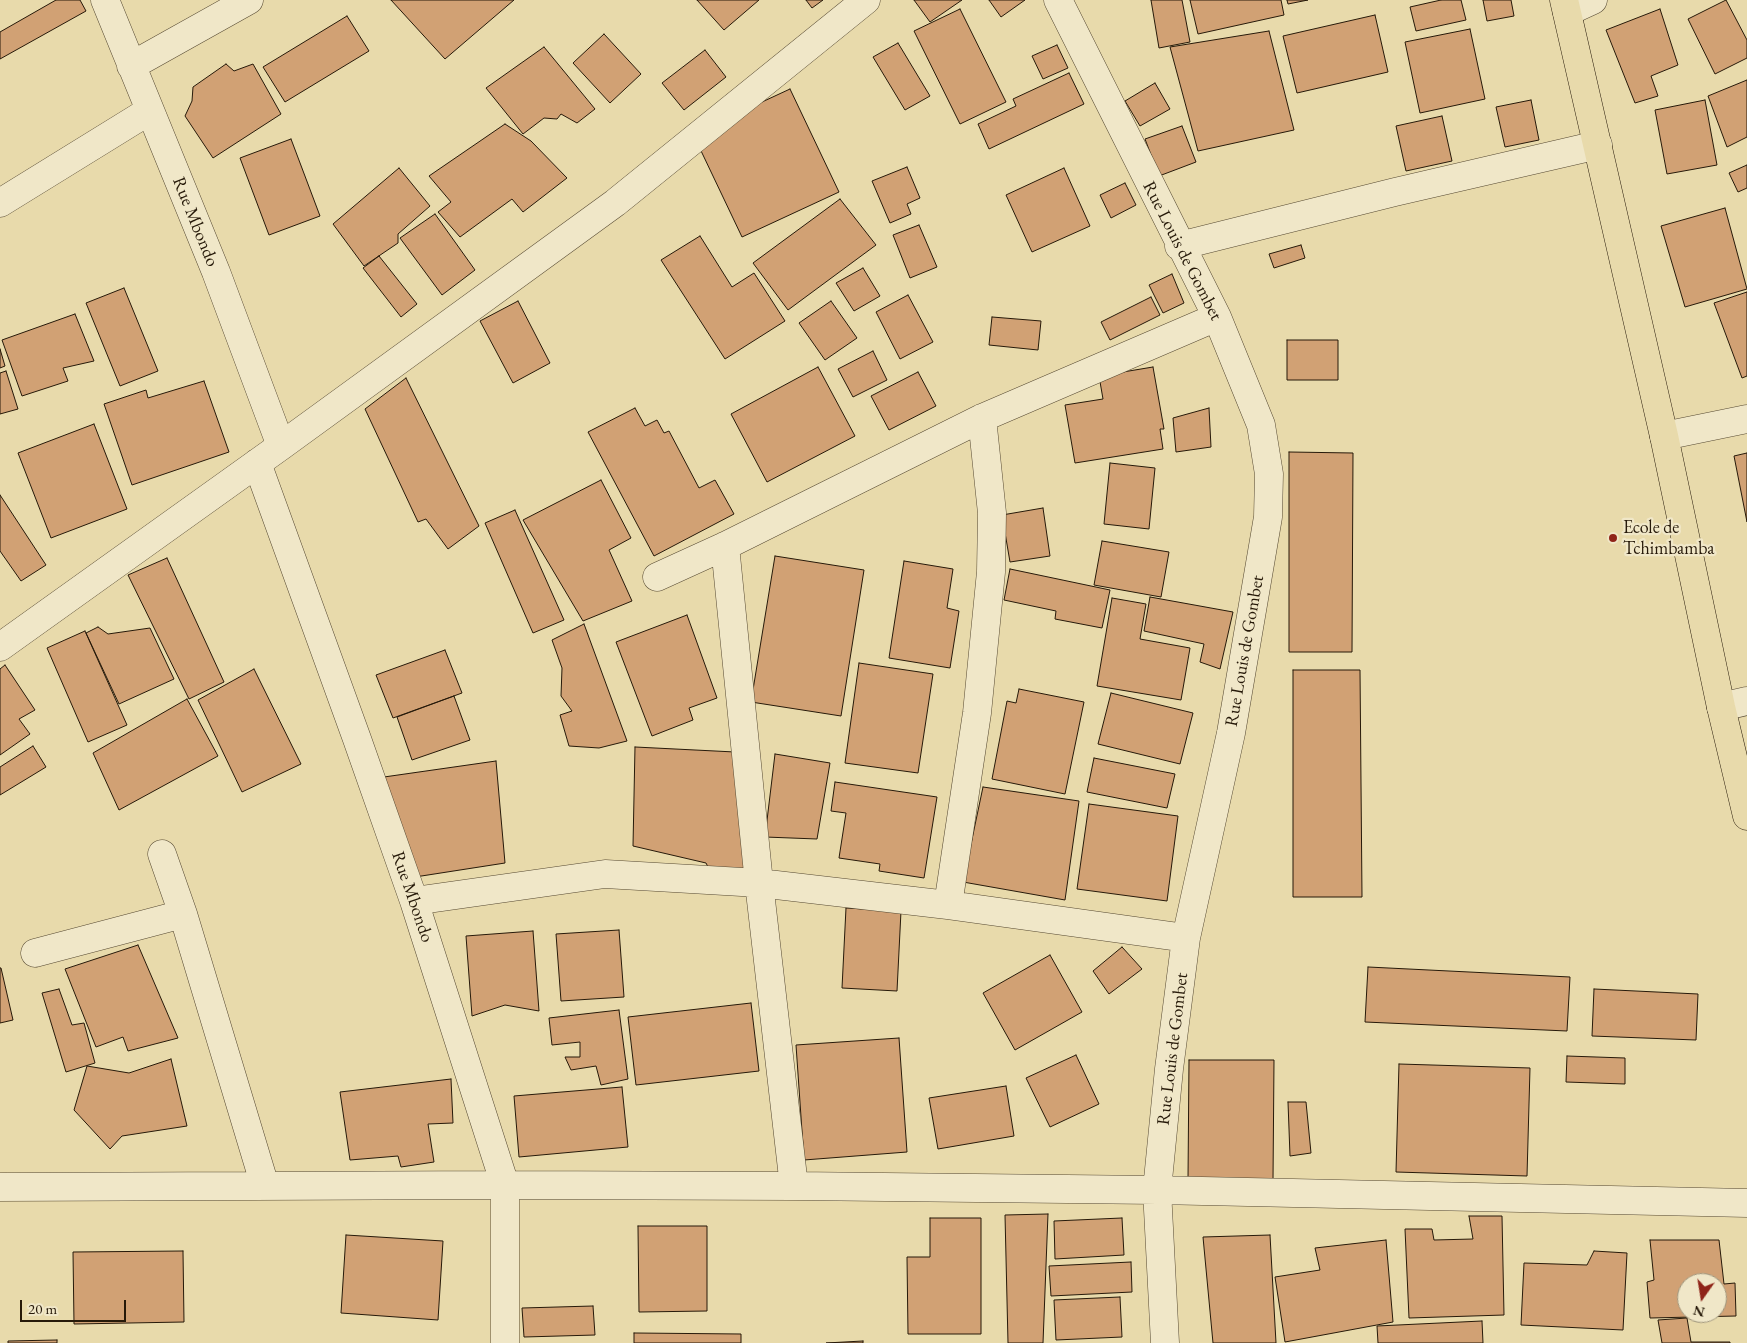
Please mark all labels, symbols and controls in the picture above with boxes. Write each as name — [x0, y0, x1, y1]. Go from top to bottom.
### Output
street label: Rue Mbondo — [167, 174, 223, 270]
street label: Rue Louis de Gombet — [1138, 178, 1226, 324]
place label: Ecole de Tchimbamba — [1623, 517, 1714, 560]
marker: Ecole de Tchimbamba — [1607, 532, 1619, 544]
street label: Rue Louis de Gombet — [1221, 574, 1269, 728]
street label: Rue Mbondo — [386, 849, 438, 945]
street label: Rue Louis de Gombet — [1153, 972, 1193, 1126]
north arrow — [1677, 1273, 1727, 1323]
scale bar — [22, 1290, 129, 1322]
text: 20 m — [28, 1299, 57, 1318]
text: N — [1691, 1302, 1706, 1322]

